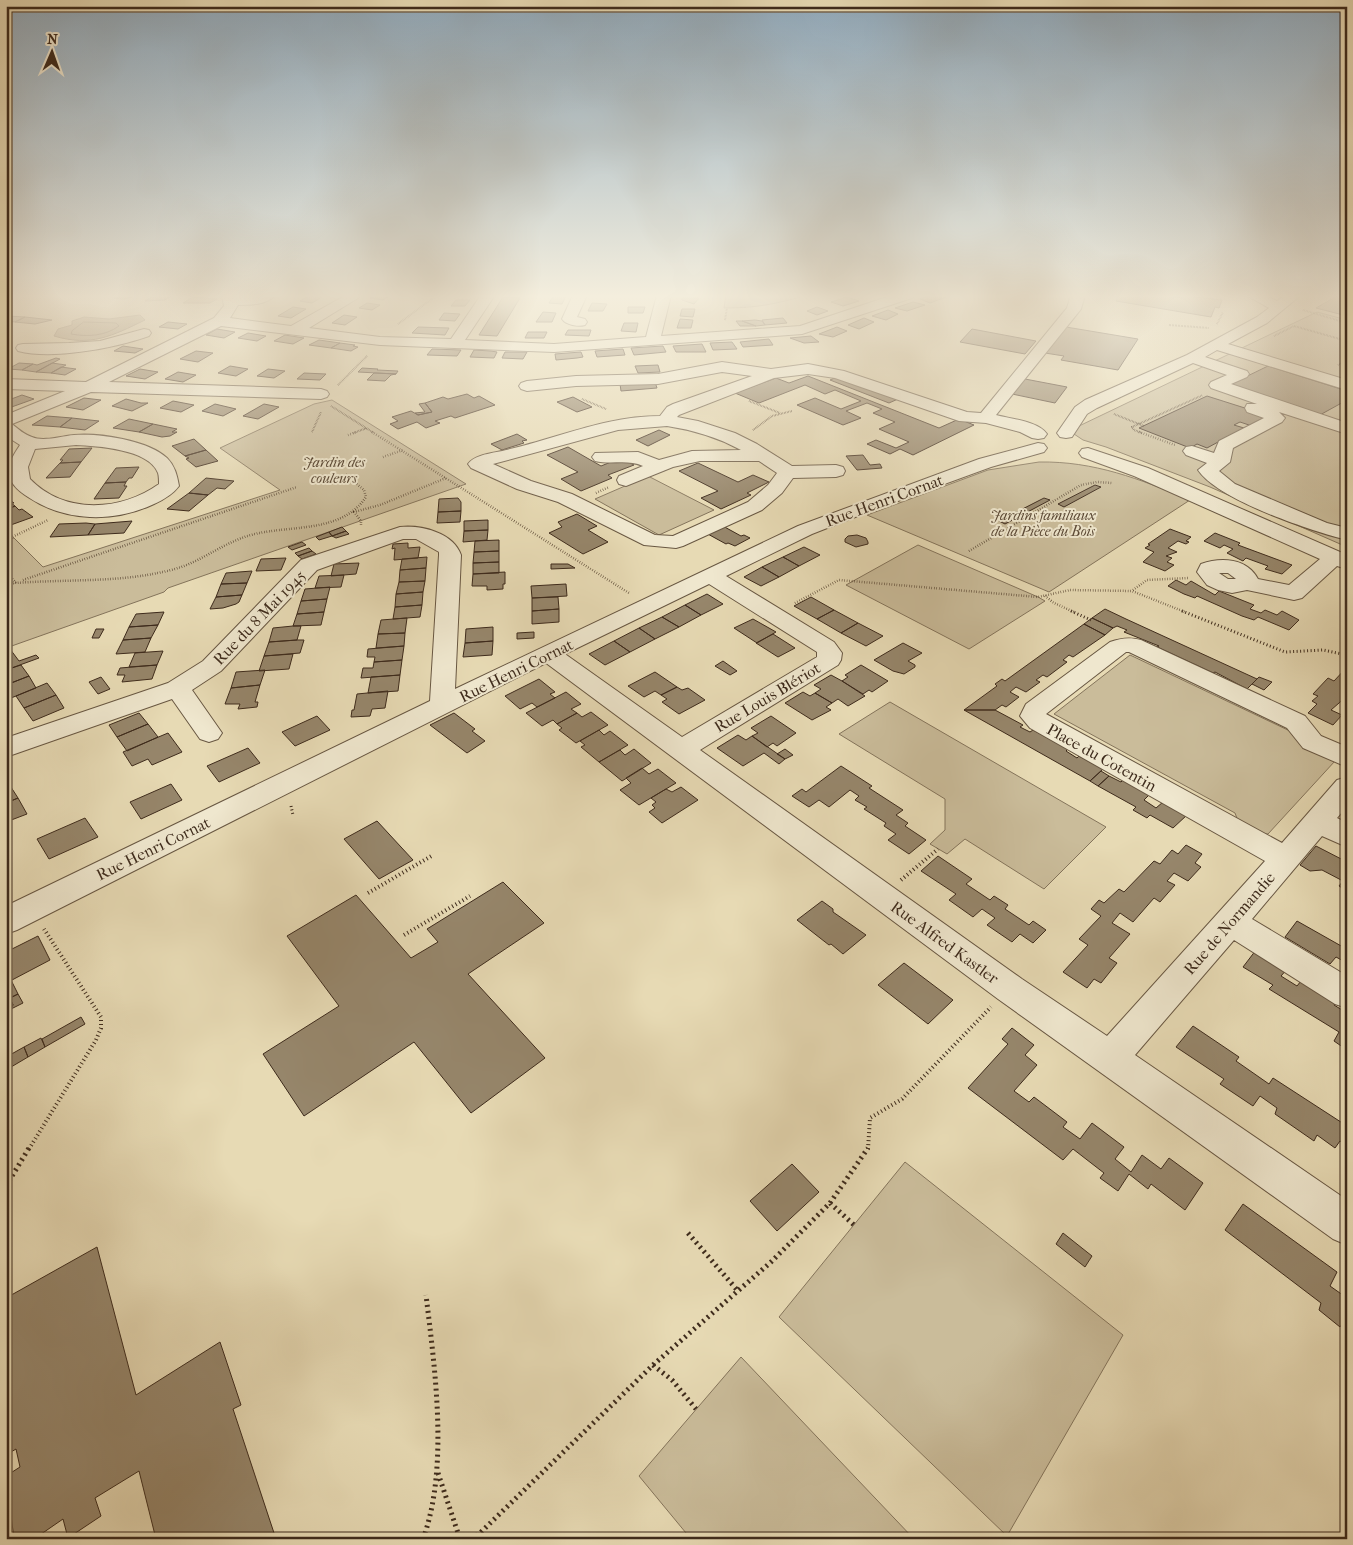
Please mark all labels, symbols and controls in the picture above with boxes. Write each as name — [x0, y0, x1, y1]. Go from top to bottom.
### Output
north arrow — [28, 28, 78, 78]
text: N — [47, 31, 58, 48]
park label: Jardin des couleurs — [303, 454, 366, 487]
street label: Rue Henri Cornat — [823, 470, 946, 531]
park label: Jardins familiaux de la Pièce du Bois — [991, 507, 1096, 540]
street label: Rue du 8 Mai 1945 — [209, 566, 309, 669]
street label: Rue Henri Cornat — [456, 635, 576, 706]
street label: Rue Louis Blériot — [711, 658, 824, 737]
street label: Place du Cotentin — [1044, 719, 1160, 796]
street label: Rue Henri Cornat — [93, 813, 213, 884]
street label: Rue de Normandie — [1180, 868, 1279, 978]
street label: Rue Alfred Kastler — [887, 897, 1002, 988]

